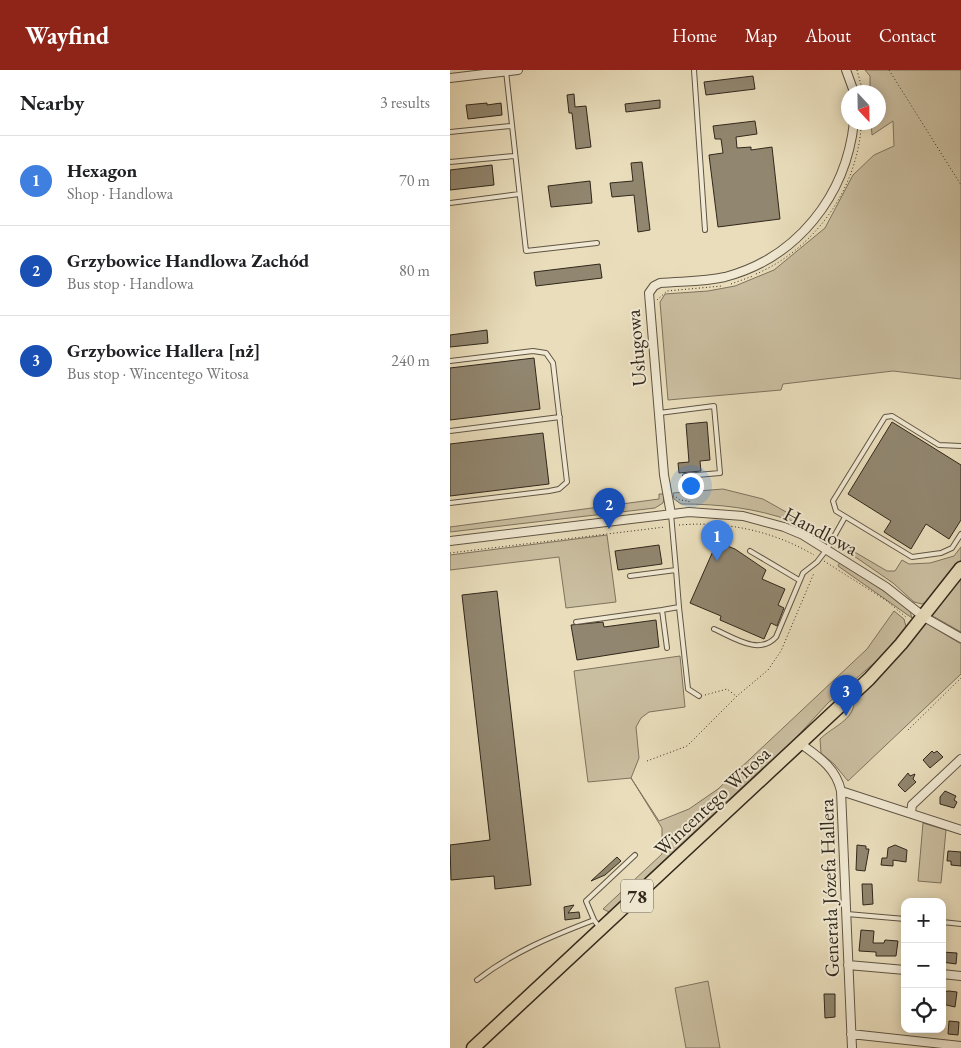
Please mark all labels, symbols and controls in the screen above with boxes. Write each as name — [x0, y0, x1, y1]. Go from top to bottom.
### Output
text: Wayfind — [25, 20, 109, 51]
text: Home — [672, 24, 717, 47]
text: Map — [745, 24, 777, 47]
text: About — [805, 24, 851, 47]
text: Contact — [879, 24, 936, 47]
north arrow — [841, 85, 886, 130]
text: Nearby — [20, 89, 84, 116]
text: 3 results — [380, 92, 430, 113]
text: Hexagon — [67, 158, 137, 183]
text: 1 — [32, 170, 40, 191]
text: 70 m — [399, 170, 430, 191]
text: Shop · Handlowa — [67, 183, 173, 204]
text: Grzybowice Handlowa Zachód — [67, 248, 309, 273]
text: 2 — [32, 260, 40, 281]
text: 80 m — [399, 260, 430, 281]
text: Bus stop · Handlowa — [67, 273, 194, 294]
street label: Usługowa — [620, 308, 652, 388]
text: Grzybowice Hallera [nż] — [67, 338, 261, 363]
text: 3 — [32, 350, 40, 371]
text: 240 m — [391, 350, 430, 371]
text: Bus stop · Wincentego Witosa — [67, 363, 249, 384]
your location — [678, 473, 704, 499]
pin: 2 — [593, 488, 625, 529]
street label: Handlowa — [779, 501, 863, 561]
pin: 1 — [701, 520, 733, 561]
pin: 3 — [830, 675, 862, 716]
street label: Wincentego Witosa — [648, 740, 776, 862]
street label: Generała Józefa Hallera — [813, 798, 845, 978]
road number: 78 — [621, 879, 653, 912]
map controls — [901, 898, 946, 1033]
button: + — [901, 898, 946, 943]
button: − — [901, 943, 946, 988]
button: locate — [901, 988, 946, 1033]

